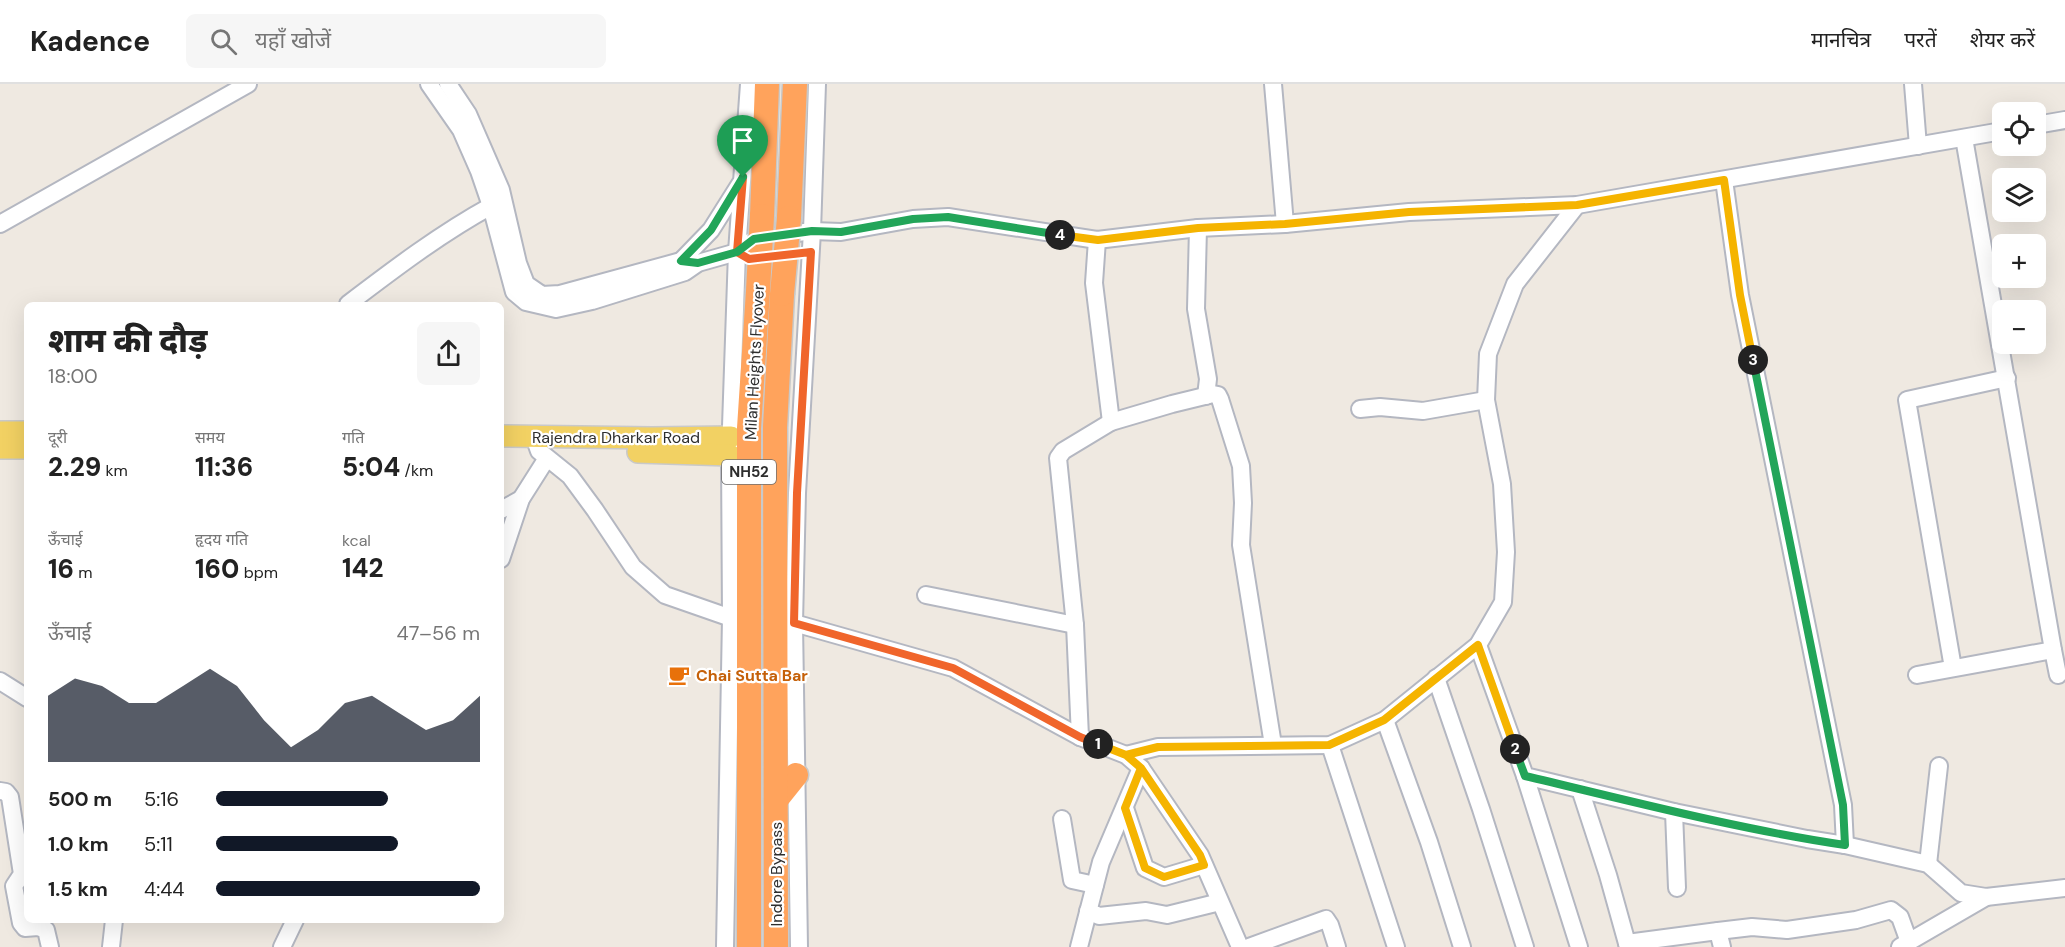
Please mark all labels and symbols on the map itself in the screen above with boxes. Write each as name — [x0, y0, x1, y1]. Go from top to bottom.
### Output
pin — [717, 115, 768, 177]
pin: 4 — [1045, 220, 1075, 250]
street label: Milan Heights Flyover — [740, 284, 769, 440]
pin: 3 — [1738, 345, 1768, 375]
street label: Rajendra Dharkar Road — [532, 427, 700, 448]
road number: NH52 — [722, 460, 776, 484]
cafe icon: Chai Sutta Bar — [667, 663, 691, 687]
place label: Chai Sutta Bar — [696, 665, 808, 686]
pin: 1 — [1083, 729, 1113, 759]
pin: 2 — [1500, 734, 1530, 764]
street label: Indore Bypass — [766, 822, 787, 926]

